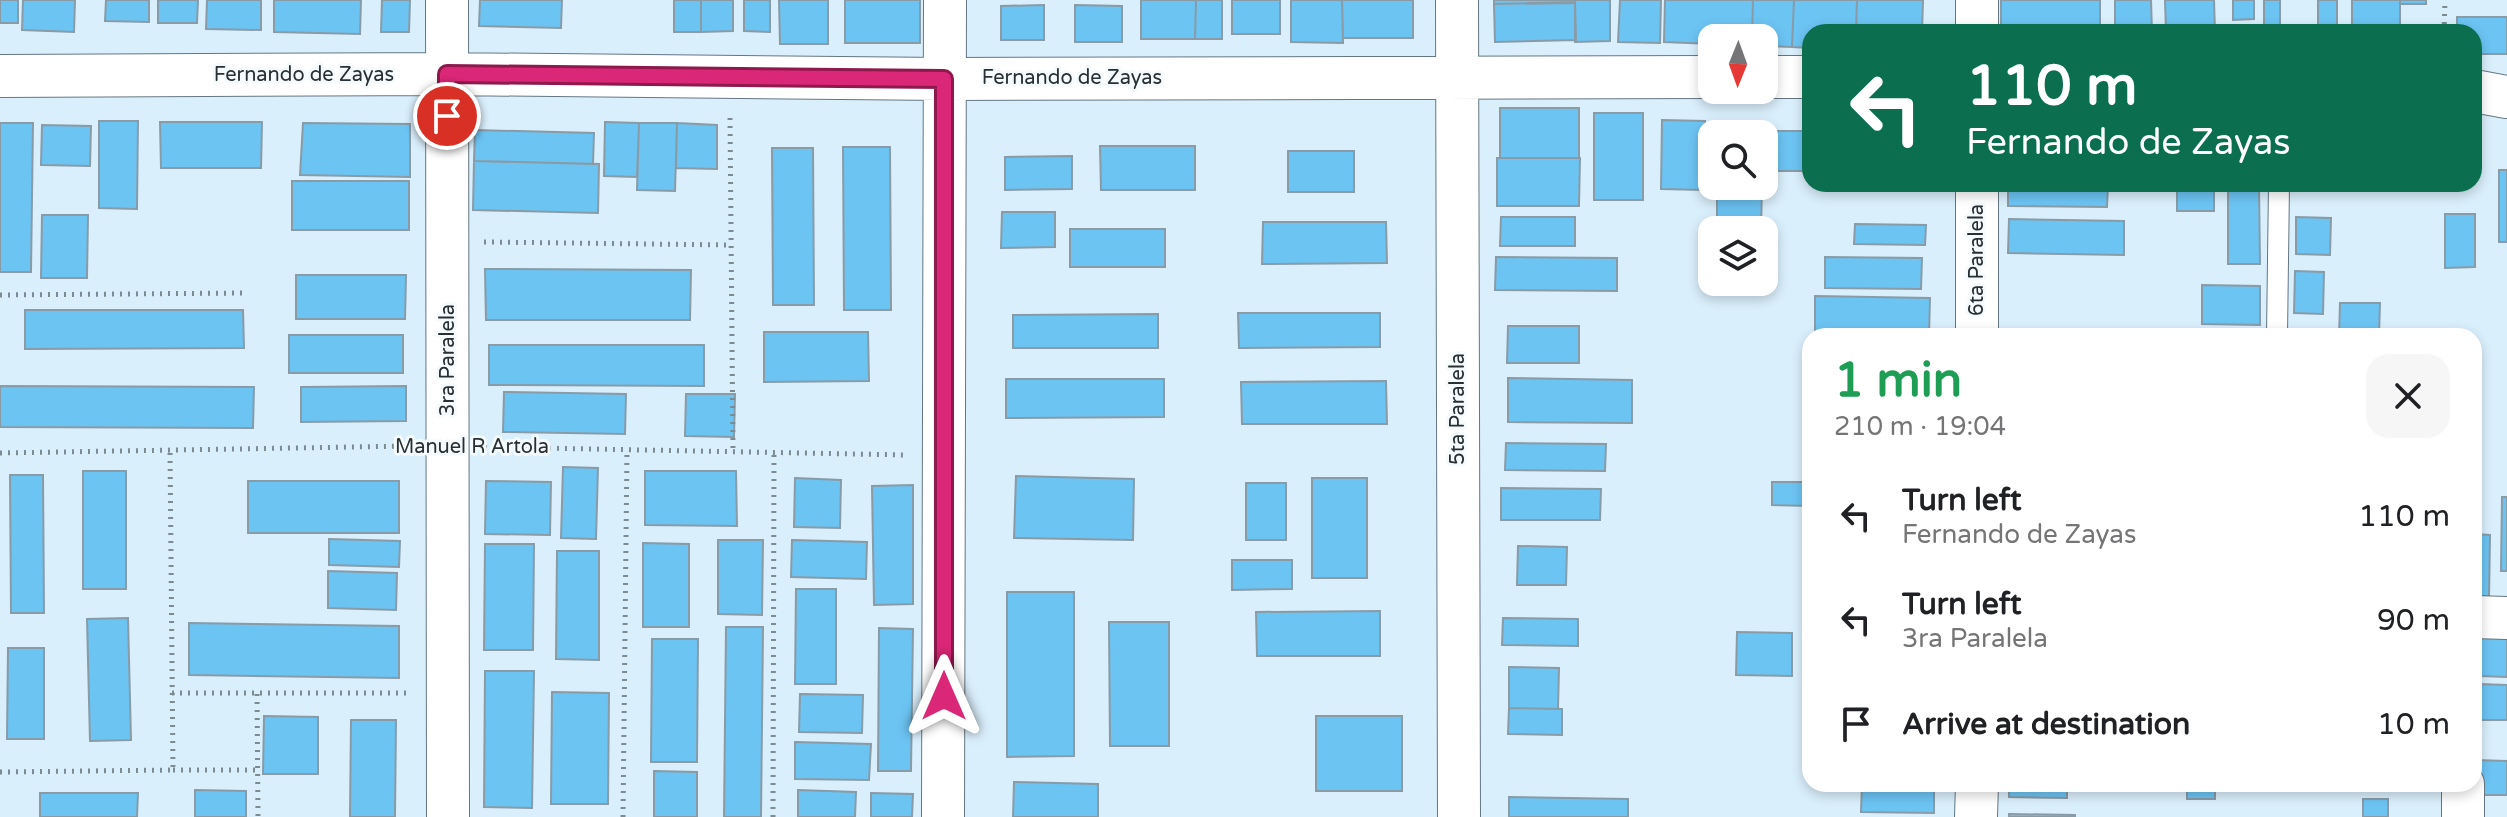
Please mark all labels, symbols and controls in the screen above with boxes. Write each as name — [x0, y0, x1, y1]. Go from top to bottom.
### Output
north arrow — [1698, 24, 1778, 104]
map controls — [1698, 24, 1778, 296]
text: 110 m — [1966, 53, 2137, 120]
icon: left — [1834, 56, 1938, 160]
street label: Fernando de Zayas — [214, 63, 394, 87]
street label: Fernando de Zayas — [982, 66, 1162, 90]
pin — [413, 82, 481, 150]
icon: arrive — [425, 94, 469, 138]
button: search — [1698, 120, 1778, 200]
text: Fernando de Zayas — [1966, 121, 2291, 164]
street label: 6ta Paralela — [1965, 204, 1989, 316]
button: layers — [1698, 216, 1778, 296]
street label: 3ra Paralela — [436, 304, 460, 416]
text: 1 min — [1834, 352, 1962, 410]
street label: 5ta Paralela — [1446, 353, 1470, 465]
button: close — [2366, 354, 2450, 438]
text: 210 m · 19:04 — [1834, 411, 2006, 442]
street label: Manuel R Artola — [395, 435, 549, 459]
text: Turn left — [1902, 482, 2021, 519]
icon: left — [1834, 494, 1878, 538]
text: 110 m — [2358, 498, 2450, 535]
text: Fernando de Zayas — [1902, 519, 2136, 550]
text: Turn left — [1902, 586, 2021, 623]
icon: left — [1834, 598, 1878, 642]
text: 90 m — [2377, 602, 2450, 639]
text: 3ra Paralela — [1902, 623, 2048, 654]
position arrow — [902, 654, 986, 738]
icon: arrive — [1834, 702, 1878, 746]
text: Arrive at destination — [1902, 706, 2190, 743]
text: 10 m — [2377, 706, 2450, 743]

